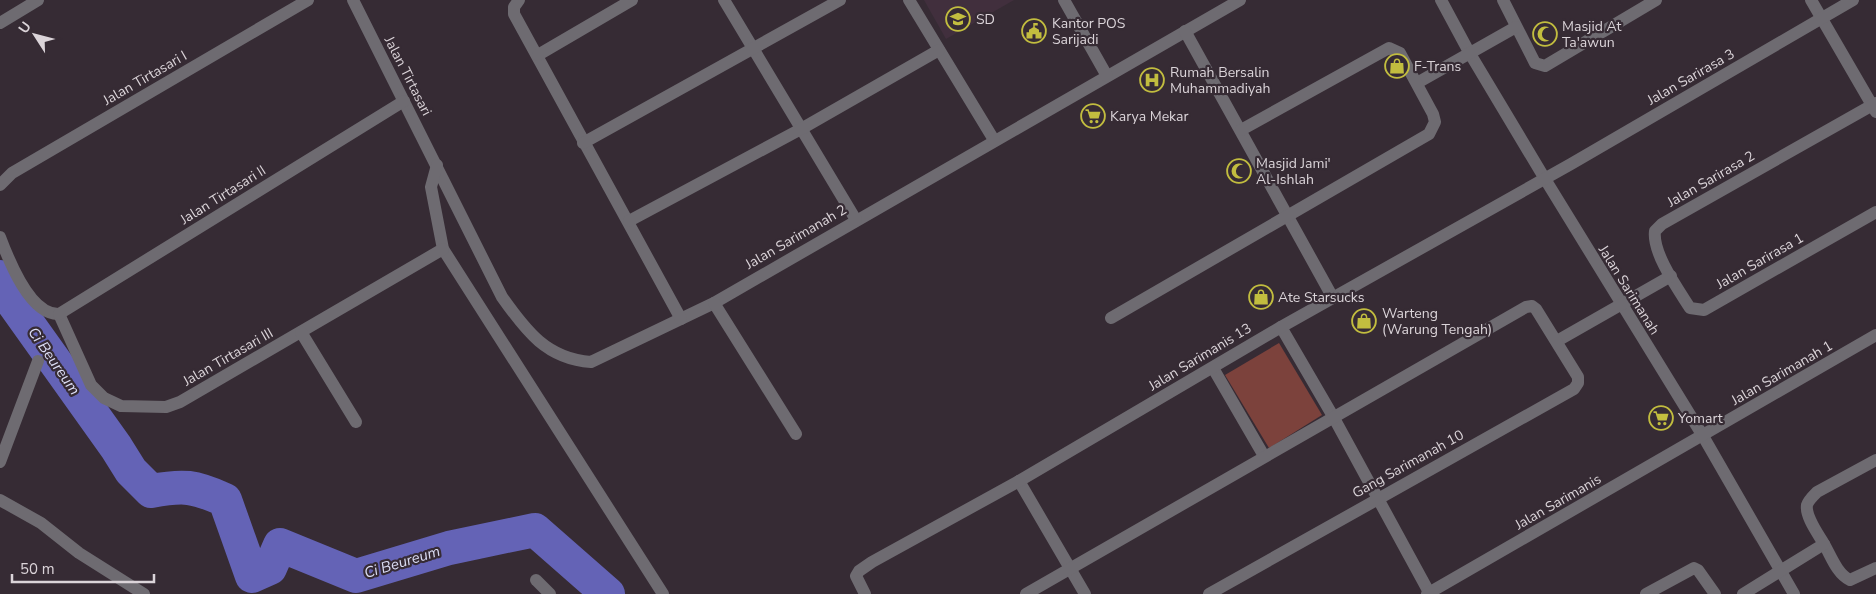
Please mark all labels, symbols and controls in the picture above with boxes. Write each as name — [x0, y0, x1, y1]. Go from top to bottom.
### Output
school or university icon: SD — [945, 6, 971, 32]
north arrow — [10, 10, 60, 60]
place label: SD — [976, 10, 995, 29]
place label: Kantor POS Sarijadi — [1052, 14, 1126, 49]
place label: Masjid At Ta'awun — [1562, 17, 1621, 52]
text: U — [14, 18, 36, 37]
public building icon: Kantor POS Sarijadi — [1021, 18, 1047, 44]
mosque icon: Masjid At Ta'awun — [1532, 21, 1558, 47]
street label: Jalan Tirtasari — [379, 32, 436, 119]
street label: Jalan Sarirasa 3 — [1643, 44, 1738, 110]
street label: Jalan Tirtasari I — [99, 46, 190, 110]
shop icon: F-Trans — [1384, 53, 1410, 79]
place label: F-Trans — [1414, 57, 1462, 76]
place label: Rumah Bersalin Muhammadiyah — [1170, 63, 1270, 98]
hospital icon: Rumah Bersalin Muhammadiyah — [1139, 67, 1165, 93]
supermarket icon: Karya Mekar — [1080, 103, 1106, 129]
place label: Karya Mekar — [1110, 107, 1188, 126]
street label: Jalan Sarirasa 2 — [1663, 146, 1758, 212]
place label: Masjid Jami' Al-Ishlah — [1256, 154, 1331, 189]
mosque icon: Masjid Jami' Al-Ishlah — [1226, 158, 1252, 184]
street label: Jalan Tirtasari II — [176, 161, 269, 229]
street label: Jalan Sarimanah 2 — [741, 200, 850, 274]
street label: Jalan Sarirasa 1 — [1712, 228, 1807, 294]
street label: Jalan Sarimanah — [1593, 241, 1664, 338]
shop icon: Ate Starsucks — [1248, 284, 1274, 310]
place label: Ate Starsucks — [1278, 288, 1365, 307]
place label: Warteng (Warung Tengah) — [1382, 304, 1492, 339]
shop icon: Warteng (Warung Tengah) — [1351, 308, 1377, 334]
street label: Jalan Sarimanis 13 — [1144, 319, 1255, 396]
water label: Ci Beureum — [23, 323, 85, 399]
street label: Jalan Tirtasari III — [179, 323, 277, 391]
street label: Jalan Sarimanah 1 — [1727, 336, 1836, 410]
supermarket icon: Yomart — [1648, 405, 1674, 431]
place label: Yomart — [1677, 409, 1723, 428]
street label: Gang Sarimanah 10 — [1349, 425, 1467, 503]
street label: Jalan Sarimanis — [1511, 469, 1605, 535]
water label: Ci Beureum — [362, 541, 442, 583]
scale bar — [12, 552, 155, 584]
text: 50 m — [20, 559, 55, 579]

